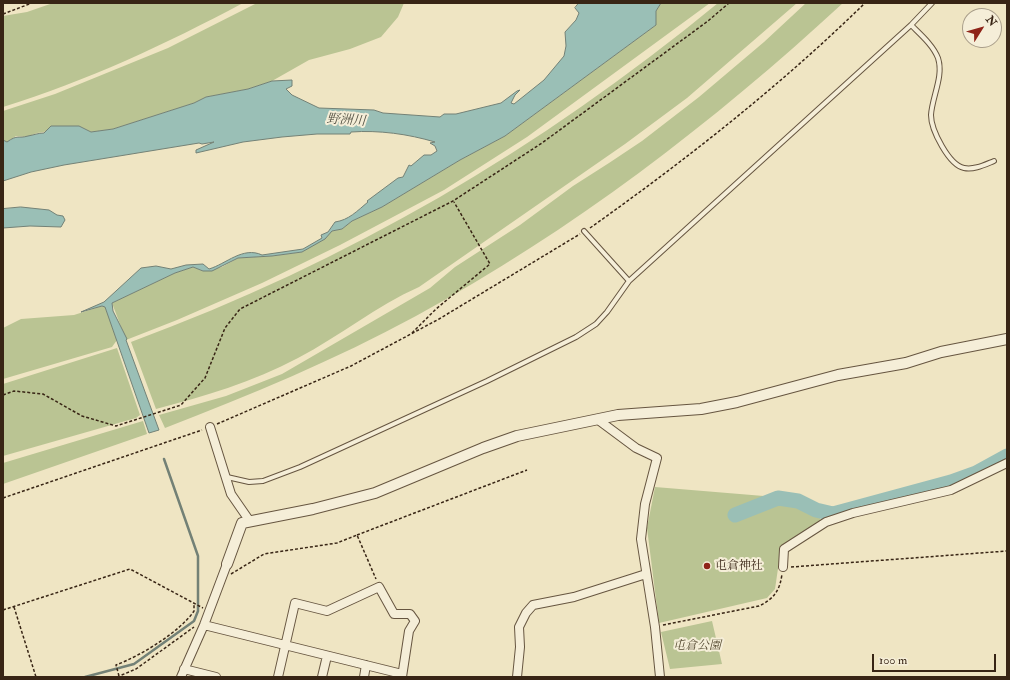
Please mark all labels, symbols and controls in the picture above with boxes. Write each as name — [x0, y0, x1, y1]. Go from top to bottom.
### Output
north arrow — [962, 8, 1002, 48]
text: N — [983, 13, 999, 29]
water label: 野洲川 — [326, 112, 366, 130]
place label: 屯倉神社 — [715, 559, 763, 573]
marker: 屯倉神社 — [702, 561, 712, 571]
park label: 屯倉公園 — [673, 639, 721, 653]
scale bar — [874, 646, 998, 672]
text: 100 m — [879, 653, 907, 668]

